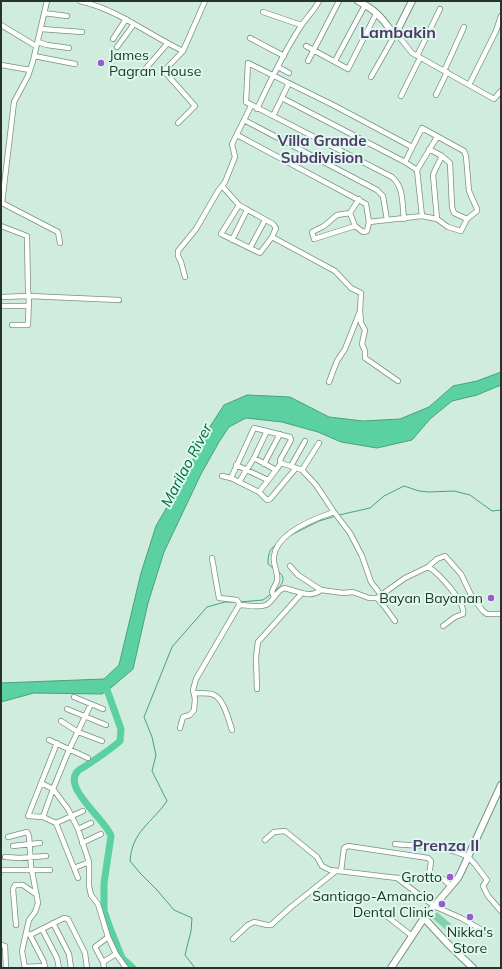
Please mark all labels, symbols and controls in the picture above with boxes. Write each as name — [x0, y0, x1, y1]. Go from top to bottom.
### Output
district label: Lambakin — [360, 22, 436, 42]
place label: James Pagran House — [109, 46, 201, 80]
marker: James Pagran House — [96, 58, 106, 68]
district label: Villa Grande Subdivision — [277, 131, 366, 167]
water label: Marilao River — [156, 420, 216, 510]
place label: Bayan Bayanan — [379, 589, 483, 607]
marker: Bayan Bayanan — [486, 593, 496, 603]
district label: Prenza II — [413, 835, 479, 855]
place label: Grotto — [401, 868, 442, 886]
marker: Grotto — [445, 872, 455, 882]
place label: Santiago-Amancio Dental Clinic — [312, 887, 434, 921]
marker: Santiago-Amancio Dental Clinic — [437, 899, 447, 909]
marker: Nikka's Store — [465, 912, 475, 922]
place label: Nikka's Store — [447, 923, 493, 957]

